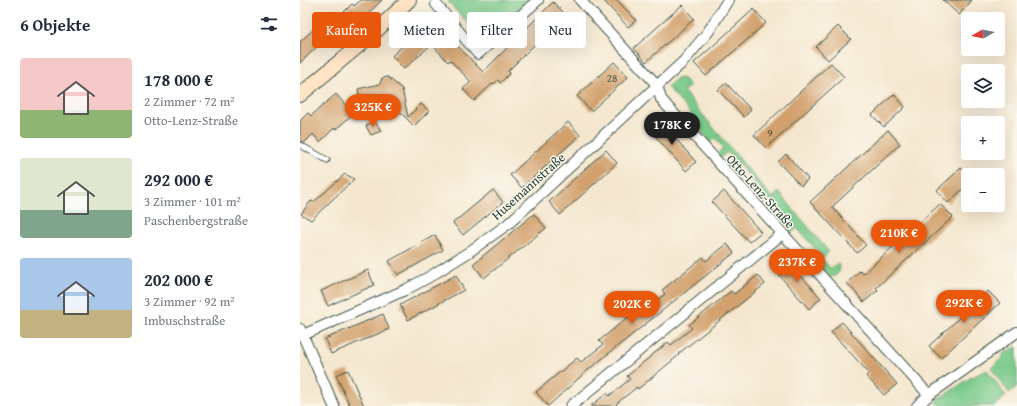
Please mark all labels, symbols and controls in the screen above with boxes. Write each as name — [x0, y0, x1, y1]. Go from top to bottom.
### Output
text: 6 Objekte — [20, 12, 90, 37]
chip: Kaufen — [312, 12, 381, 48]
chip: Mieten — [389, 12, 459, 48]
chip: Filter — [467, 12, 527, 48]
chip: Neu — [535, 12, 586, 48]
north arrow — [961, 12, 1005, 56]
map controls — [961, 12, 1005, 212]
icon: filters — [258, 13, 280, 35]
button: layers — [961, 64, 1005, 108]
text: 178 000 € — [144, 67, 213, 92]
house number: 28 — [607, 70, 617, 86]
icon: home — [52, 74, 100, 122]
text: 2 Zimmer · 72 m² — [144, 92, 235, 111]
pin: 325K € — [340, 94, 406, 128]
text: 325K € — [354, 97, 392, 116]
text: Otto-Lenz-Straße — [144, 111, 238, 130]
pin: 178K € — [639, 112, 705, 146]
text: 178K € — [653, 115, 691, 134]
button: + — [961, 116, 1005, 160]
house number: 9 — [767, 125, 773, 141]
street label: Husemannstraße — [487, 148, 569, 225]
street label: Otto-Lenz-Straße — [722, 150, 799, 233]
text: 292 000 € — [144, 167, 213, 192]
button: − — [961, 168, 1005, 212]
icon: home — [52, 174, 100, 222]
text: 3 Zimmer · 101 m² — [144, 192, 241, 211]
text: Paschenbergstraße — [144, 211, 248, 230]
pin: 210K € — [866, 220, 932, 254]
text: 210K € — [880, 223, 918, 242]
pin: 237K € — [764, 249, 830, 283]
text: 237K € — [778, 252, 816, 271]
text: 202 000 € — [144, 267, 213, 292]
icon: home — [52, 274, 100, 322]
pin: 292K € — [931, 290, 997, 324]
pin: 202K € — [599, 291, 665, 325]
text: 3 Zimmer · 92 m² — [144, 292, 235, 311]
text: 292K € — [945, 293, 983, 312]
text: 202K € — [613, 294, 651, 313]
text: Imbuschstraße — [144, 311, 225, 330]

